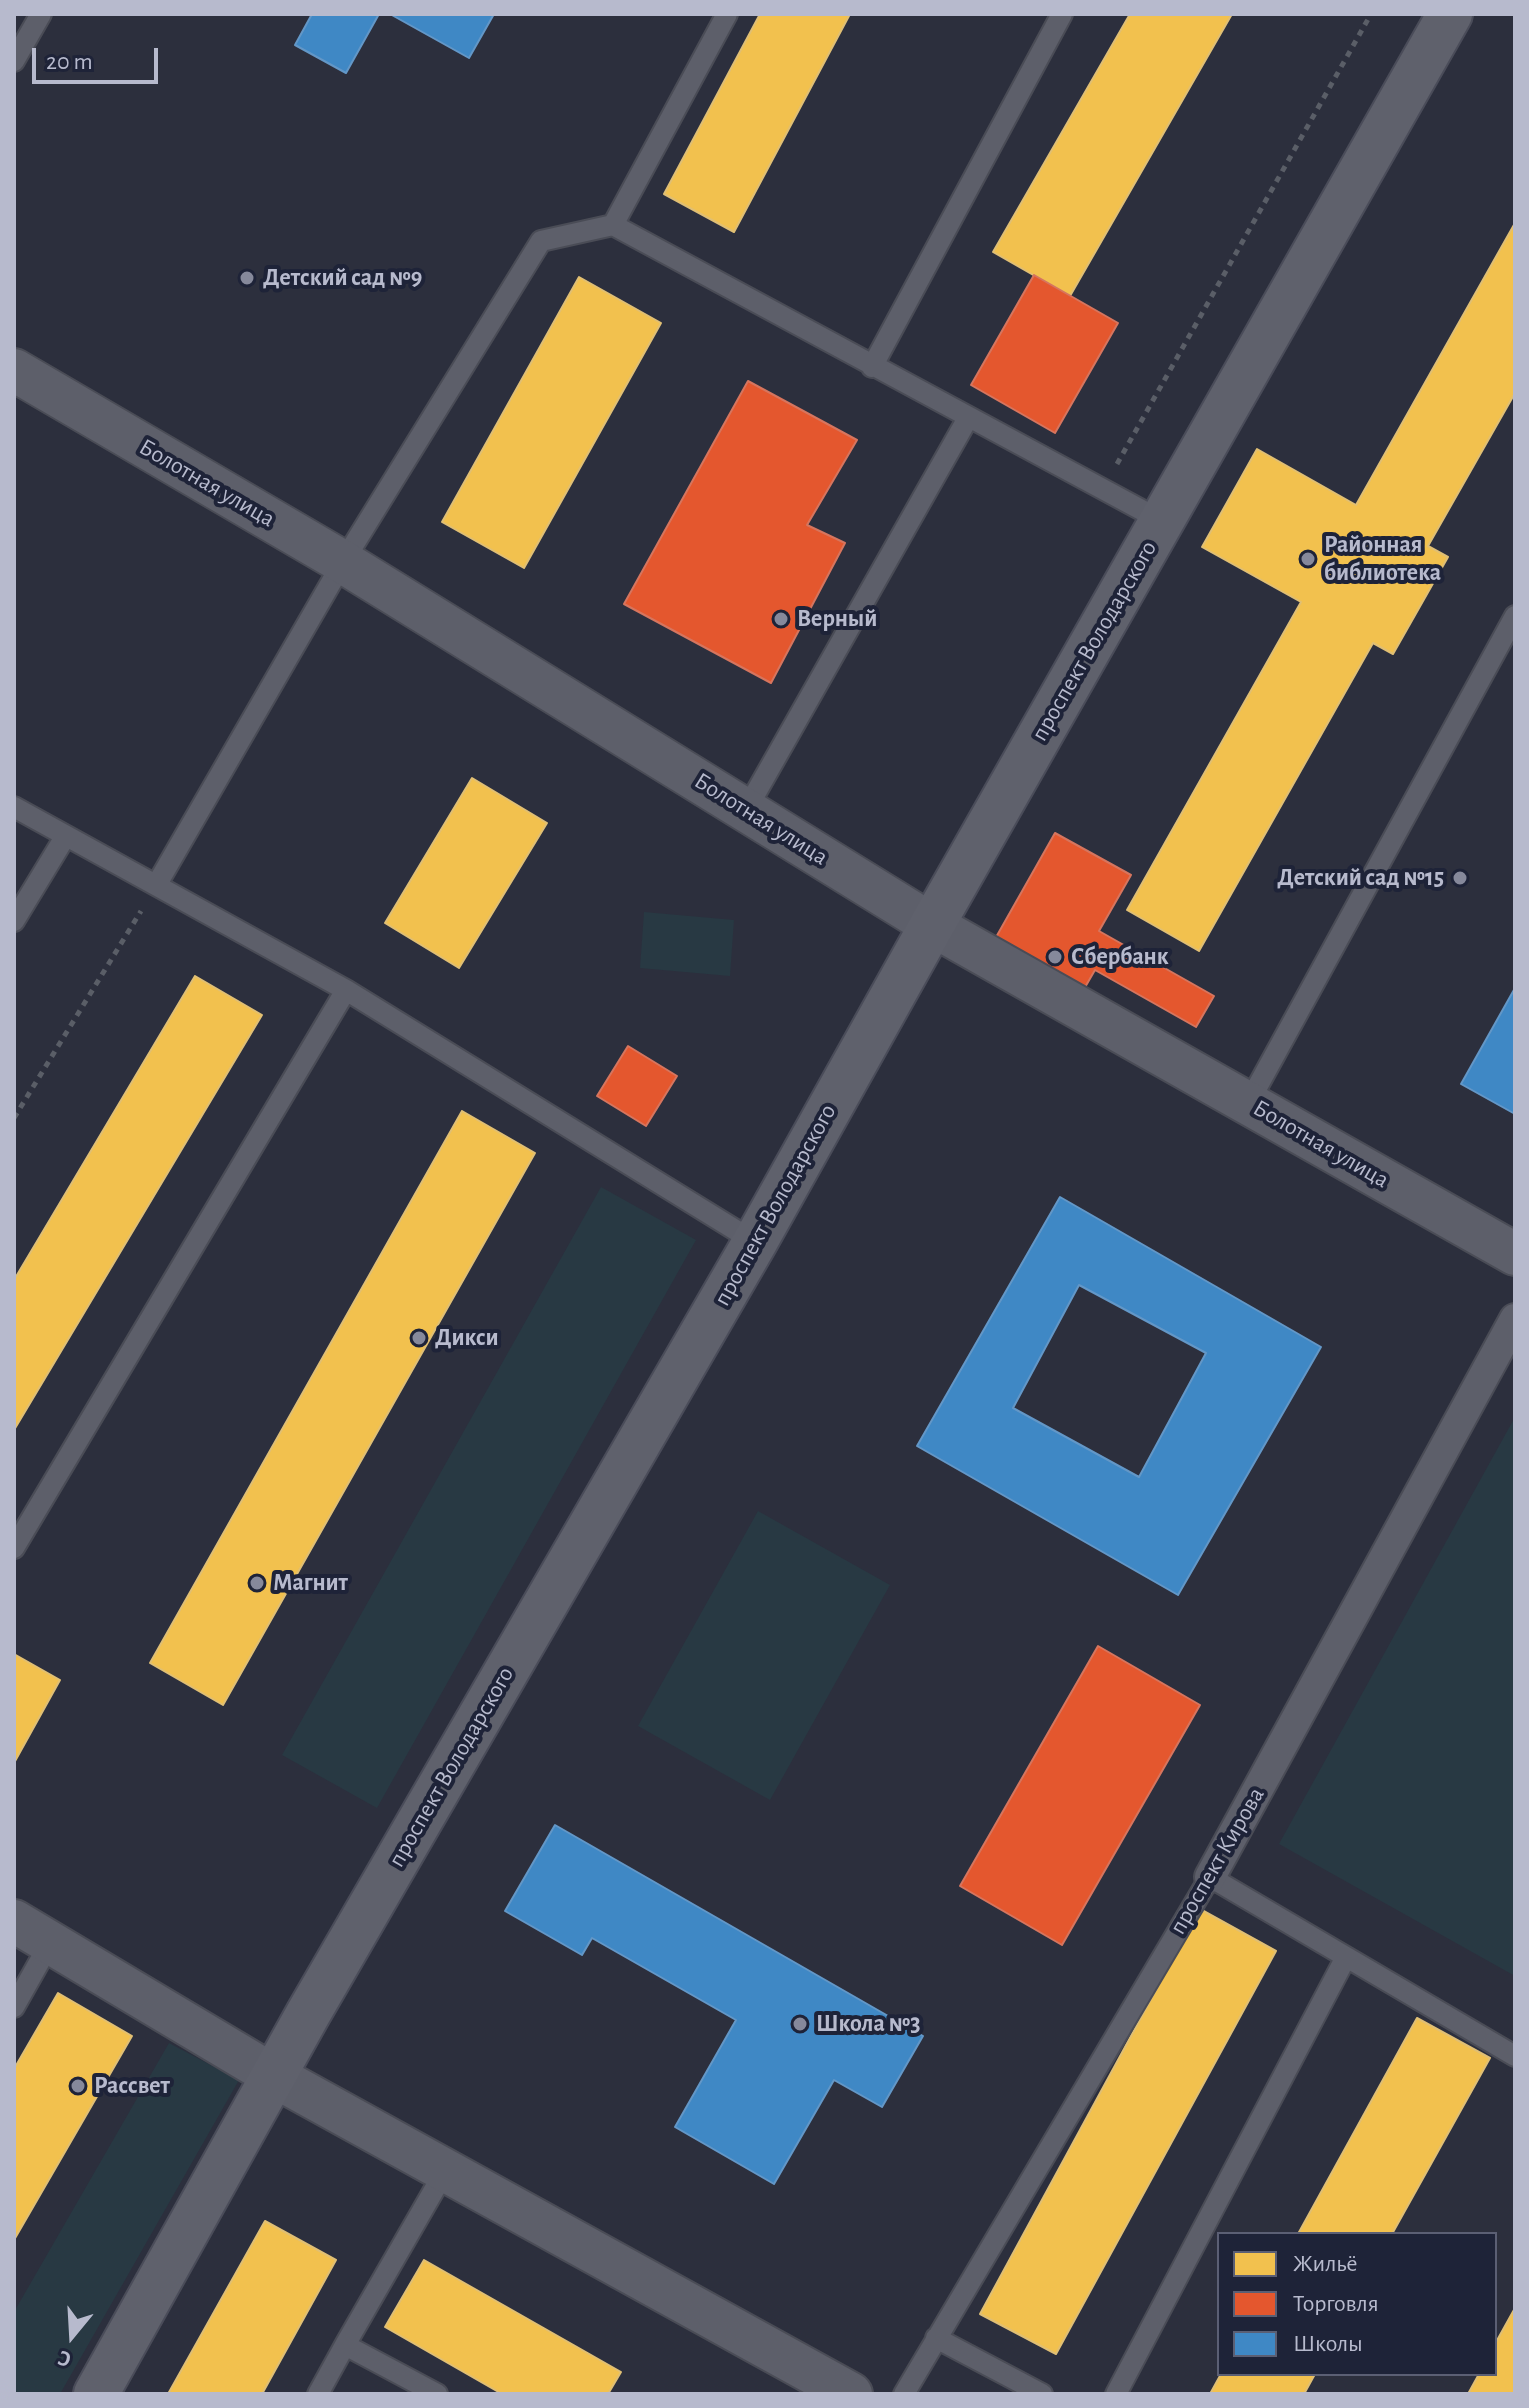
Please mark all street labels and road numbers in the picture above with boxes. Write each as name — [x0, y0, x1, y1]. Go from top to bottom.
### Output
street label: Болотная улица — [134, 432, 280, 534]
street label: проспект Володарского — [1025, 536, 1163, 746]
street label: Болотная улица — [689, 766, 833, 872]
street label: Болотная улица — [1248, 1093, 1394, 1195]
street label: проспект Володарского — [708, 1099, 842, 1311]
street label: проспект Володарского — [382, 1662, 520, 1872]
street label: проспект Кирова — [1163, 1782, 1271, 1940]

